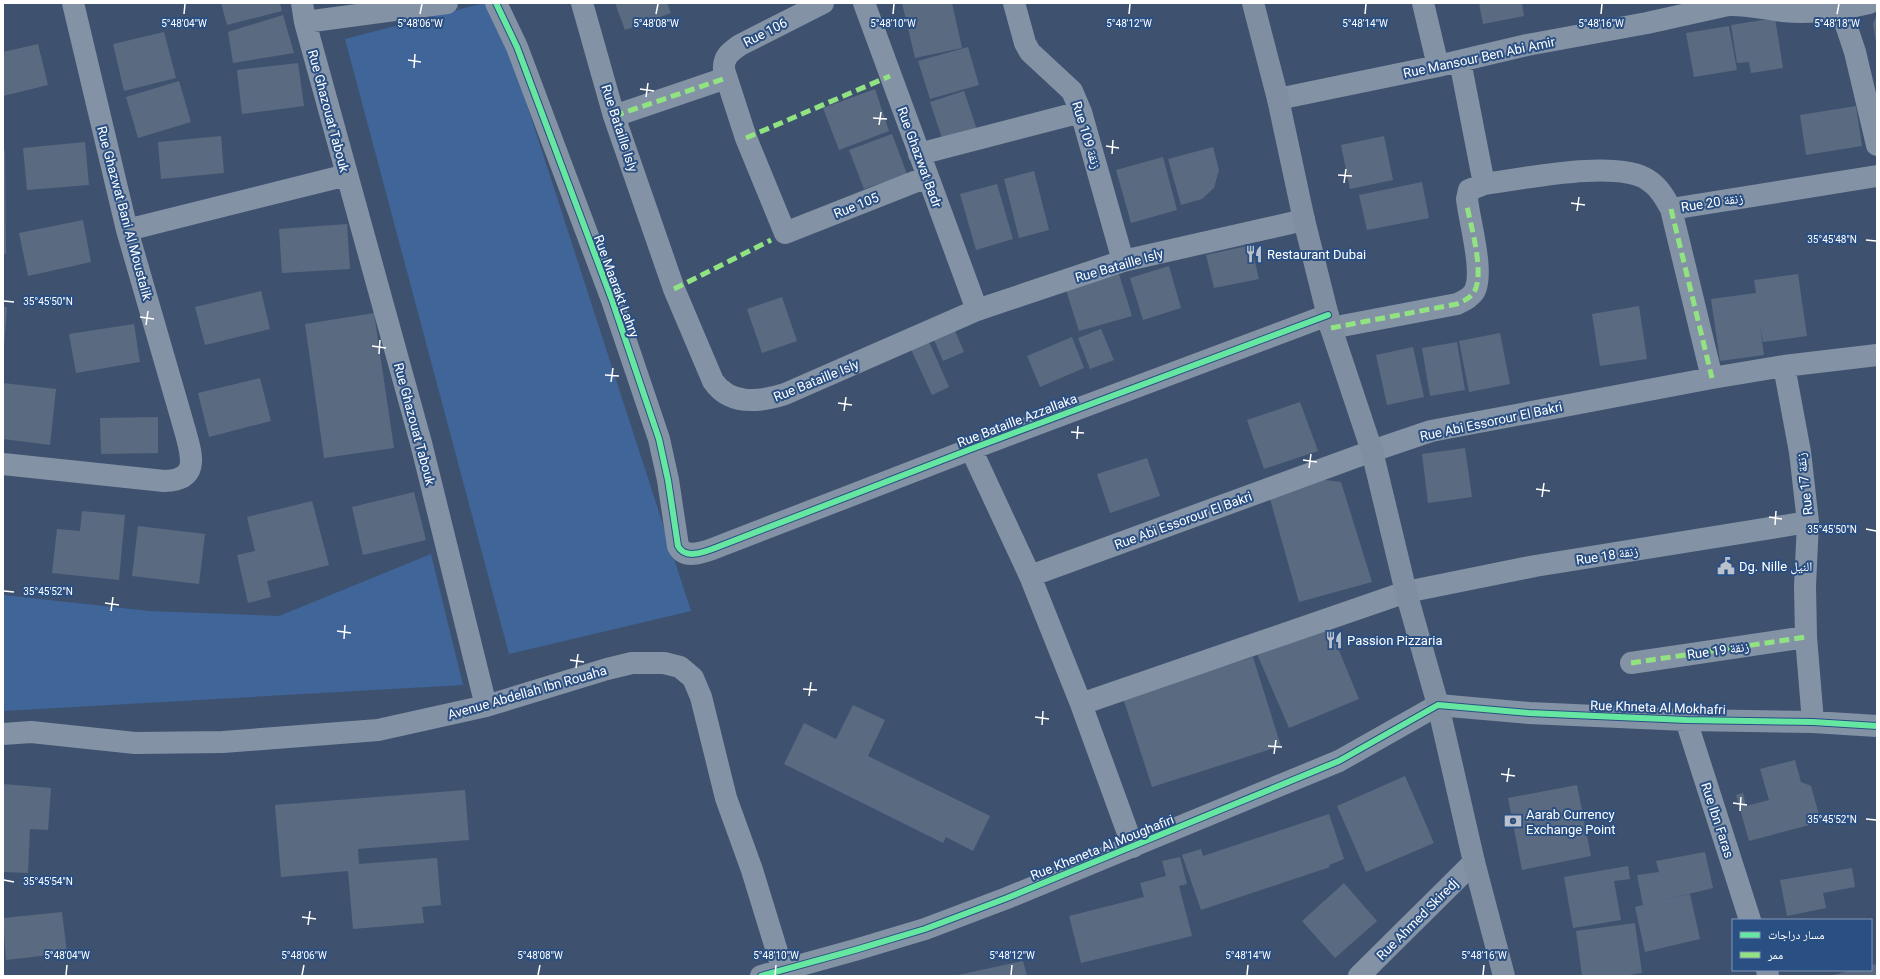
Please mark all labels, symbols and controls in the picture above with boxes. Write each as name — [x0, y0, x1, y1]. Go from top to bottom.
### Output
street label: Rue 106 — [741, 15, 790, 50]
text: 5°48'04"W — [161, 18, 207, 29]
text: 5°48'06"W — [397, 18, 443, 29]
text: 5°48'08"W — [633, 18, 679, 29]
text: 5°48'10"W — [870, 18, 916, 29]
text: 5°48'12"W — [1106, 18, 1152, 29]
text: 5°48'14"W — [1342, 18, 1388, 29]
text: 5°48'16"W — [1578, 18, 1624, 29]
text: 5°48'18"W — [1814, 18, 1860, 29]
street label: Rue Mansour Ben Abi Amir — [1402, 34, 1557, 81]
street label: Rue Ghazouat Tabouk — [305, 48, 352, 174]
street label: Rue Bataille Isly — [598, 83, 641, 174]
street label: Rue 109 زنقة — [1068, 99, 1104, 171]
street label: Rue Ghazwat Badr — [894, 105, 945, 210]
street label: Rue Ghazwat Bani Al Moustalik — [94, 124, 155, 302]
street label: Rue 105 — [831, 190, 881, 221]
street label: Rue 20 زنقة — [1680, 190, 1744, 216]
street label: Rue Maarakt Lahry — [591, 233, 642, 339]
text: 35°45'48"N — [1807, 234, 1857, 245]
restaurant icon: Restaurant Dubai — [1244, 244, 1264, 264]
street label: Rue Bataille Isly — [1073, 246, 1165, 285]
place label: Restaurant Dubai — [1267, 247, 1366, 262]
text: 35°45'50"N — [23, 296, 73, 307]
street label: Rue Bataille Isly — [771, 356, 861, 404]
street label: Rue Ghazouat Tabouk — [391, 361, 438, 487]
street label: Rue Bataille Azzallaka — [955, 391, 1079, 450]
street label: Rue Abi Essorour El Bakri — [1418, 399, 1564, 444]
street label: Rue 17 زنقة — [1793, 452, 1817, 516]
street label: Rue Abi Essorour El Bakri — [1112, 489, 1254, 552]
text: 35°45'50"N — [1807, 524, 1857, 535]
street label: Rue 18 زنقة — [1575, 543, 1639, 569]
public building icon: Dg. Nille النيل — [1716, 556, 1736, 576]
place label: Dg. Nille النيل — [1739, 559, 1812, 575]
text: 35°45'52"N — [23, 586, 73, 597]
restaurant icon: Passion Pizzaria — [1324, 630, 1344, 650]
place label: Passion Pizzaria — [1347, 633, 1443, 648]
street label: Rue 19 زنقة — [1686, 639, 1750, 663]
street label: Avenue Abdellah Ibn Rouaha — [446, 663, 608, 722]
street label: Rue Khneta Al Mokhafri — [1590, 698, 1726, 717]
street label: Rue Ibn Faras — [1698, 781, 1737, 860]
place label: Aarab Currency Exchange Point — [1526, 807, 1615, 837]
bank icon: Aarab Currency Exchange Point — [1503, 811, 1523, 831]
street label: Rue Kheneta Al Moughafiri — [1028, 812, 1176, 883]
text: 35°45'52"N — [1807, 814, 1857, 825]
text: 35°45'54"N — [23, 876, 73, 887]
street label: Rue Ahmed Skiredj — [1374, 876, 1461, 963]
legend — [1732, 919, 1872, 971]
text: مسار دراجات — [1768, 928, 1824, 942]
text: ممر — [1767, 948, 1783, 962]
text: 5°48'04"W — [44, 950, 90, 961]
text: 5°48'06"W — [281, 950, 327, 961]
text: 5°48'08"W — [517, 950, 563, 961]
text: 5°48'10"W — [753, 950, 799, 961]
text: 5°48'12"W — [989, 950, 1035, 961]
text: 5°48'14"W — [1225, 950, 1271, 961]
text: 5°48'16"W — [1461, 950, 1507, 961]

